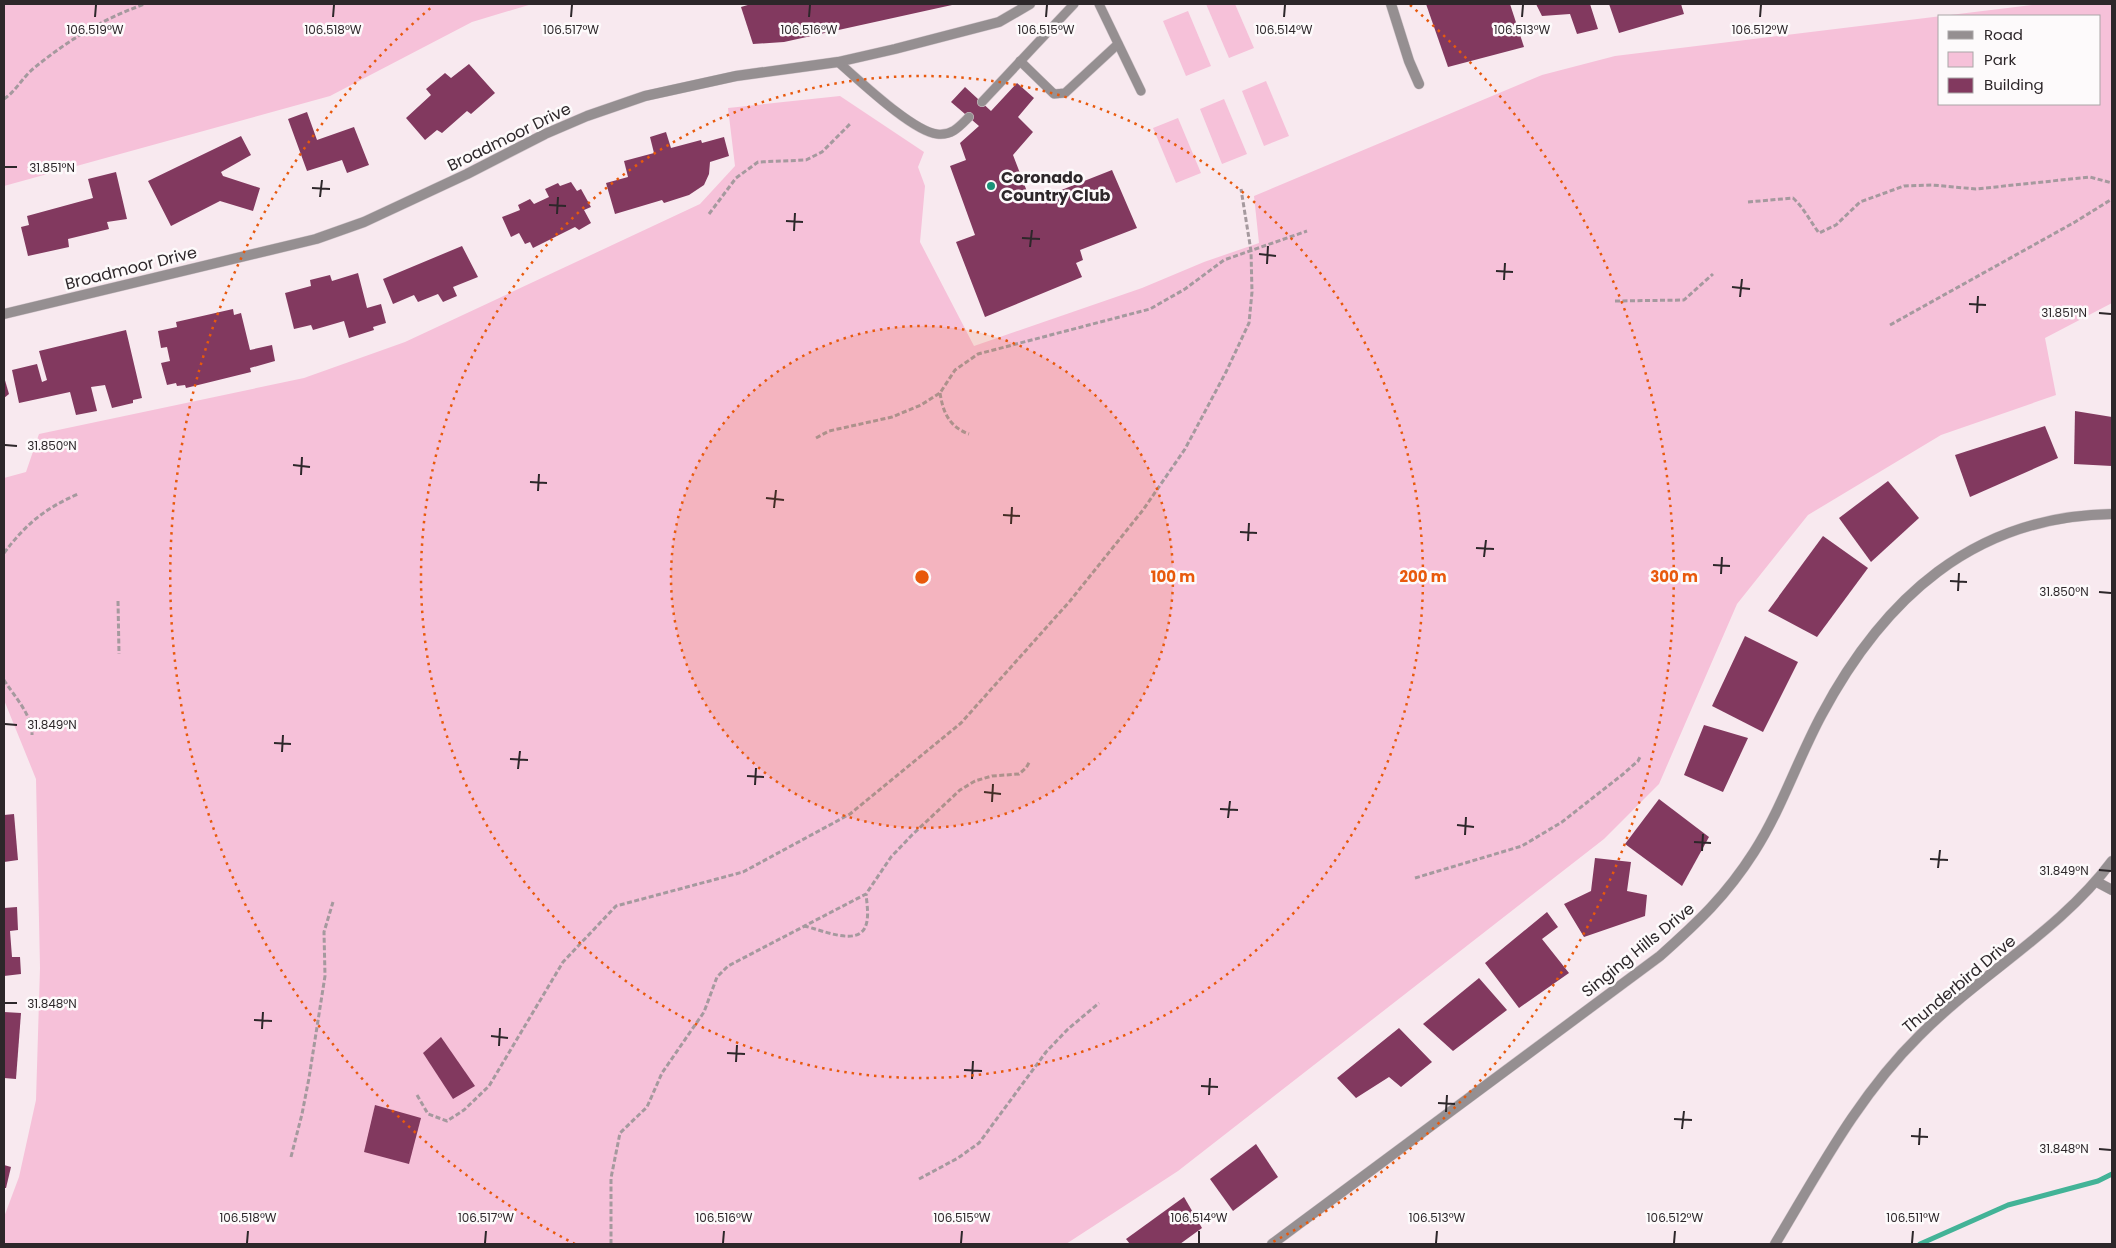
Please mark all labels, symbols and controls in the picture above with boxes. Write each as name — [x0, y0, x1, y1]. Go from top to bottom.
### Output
legend — [1938, 15, 2101, 105]
text: 106.519°W — [66, 21, 124, 38]
text: 106.518°W — [304, 21, 362, 38]
text: 106.517°W — [543, 21, 599, 38]
text: 106.516°W — [780, 21, 838, 38]
text: 106.515°W — [1017, 21, 1075, 38]
text: 106.514°W — [1255, 21, 1313, 38]
text: 106.513°W — [1494, 21, 1551, 38]
text: 106.512°W — [1732, 21, 1788, 38]
text: Road — [1984, 24, 2023, 45]
text: Park — [1984, 49, 2016, 70]
text: Building — [1984, 74, 2044, 95]
street label: Broadmoor Drive — [443, 97, 575, 177]
text: 31.851°N — [29, 159, 75, 176]
place label: Coronado Country Club — [1001, 166, 1110, 207]
marker: Coronado Country Club — [985, 180, 997, 192]
street label: Broadmoor Drive — [63, 240, 199, 295]
text: 31.851°N — [2041, 304, 2087, 321]
text: 31.850°N — [27, 437, 77, 454]
text: 100 m — [1151, 566, 1195, 587]
text: 200 m — [1399, 566, 1447, 587]
text: 300 m — [1650, 566, 1698, 587]
centre of rings — [913, 568, 931, 586]
text: 31.850°N — [2039, 583, 2089, 600]
text: 31.849°N — [27, 716, 77, 733]
text: 31.849°N — [2039, 862, 2089, 879]
street label: Singing Hills Drive — [1577, 897, 1699, 1003]
street label: Thunderbird Drive — [1897, 930, 2021, 1038]
text: 31.848°N — [27, 995, 77, 1012]
text: 31.848°N — [2039, 1140, 2089, 1157]
text: 106.518°W — [219, 1209, 277, 1226]
text: 106.517°W — [458, 1209, 514, 1226]
text: 106.516°W — [695, 1209, 753, 1226]
text: 106.515°W — [933, 1209, 991, 1226]
text: 106.514°W — [1170, 1209, 1228, 1226]
text: 106.513°W — [1409, 1209, 1466, 1226]
text: 106.512°W — [1647, 1209, 1703, 1226]
text: 106.511°W — [1886, 1209, 1940, 1226]

